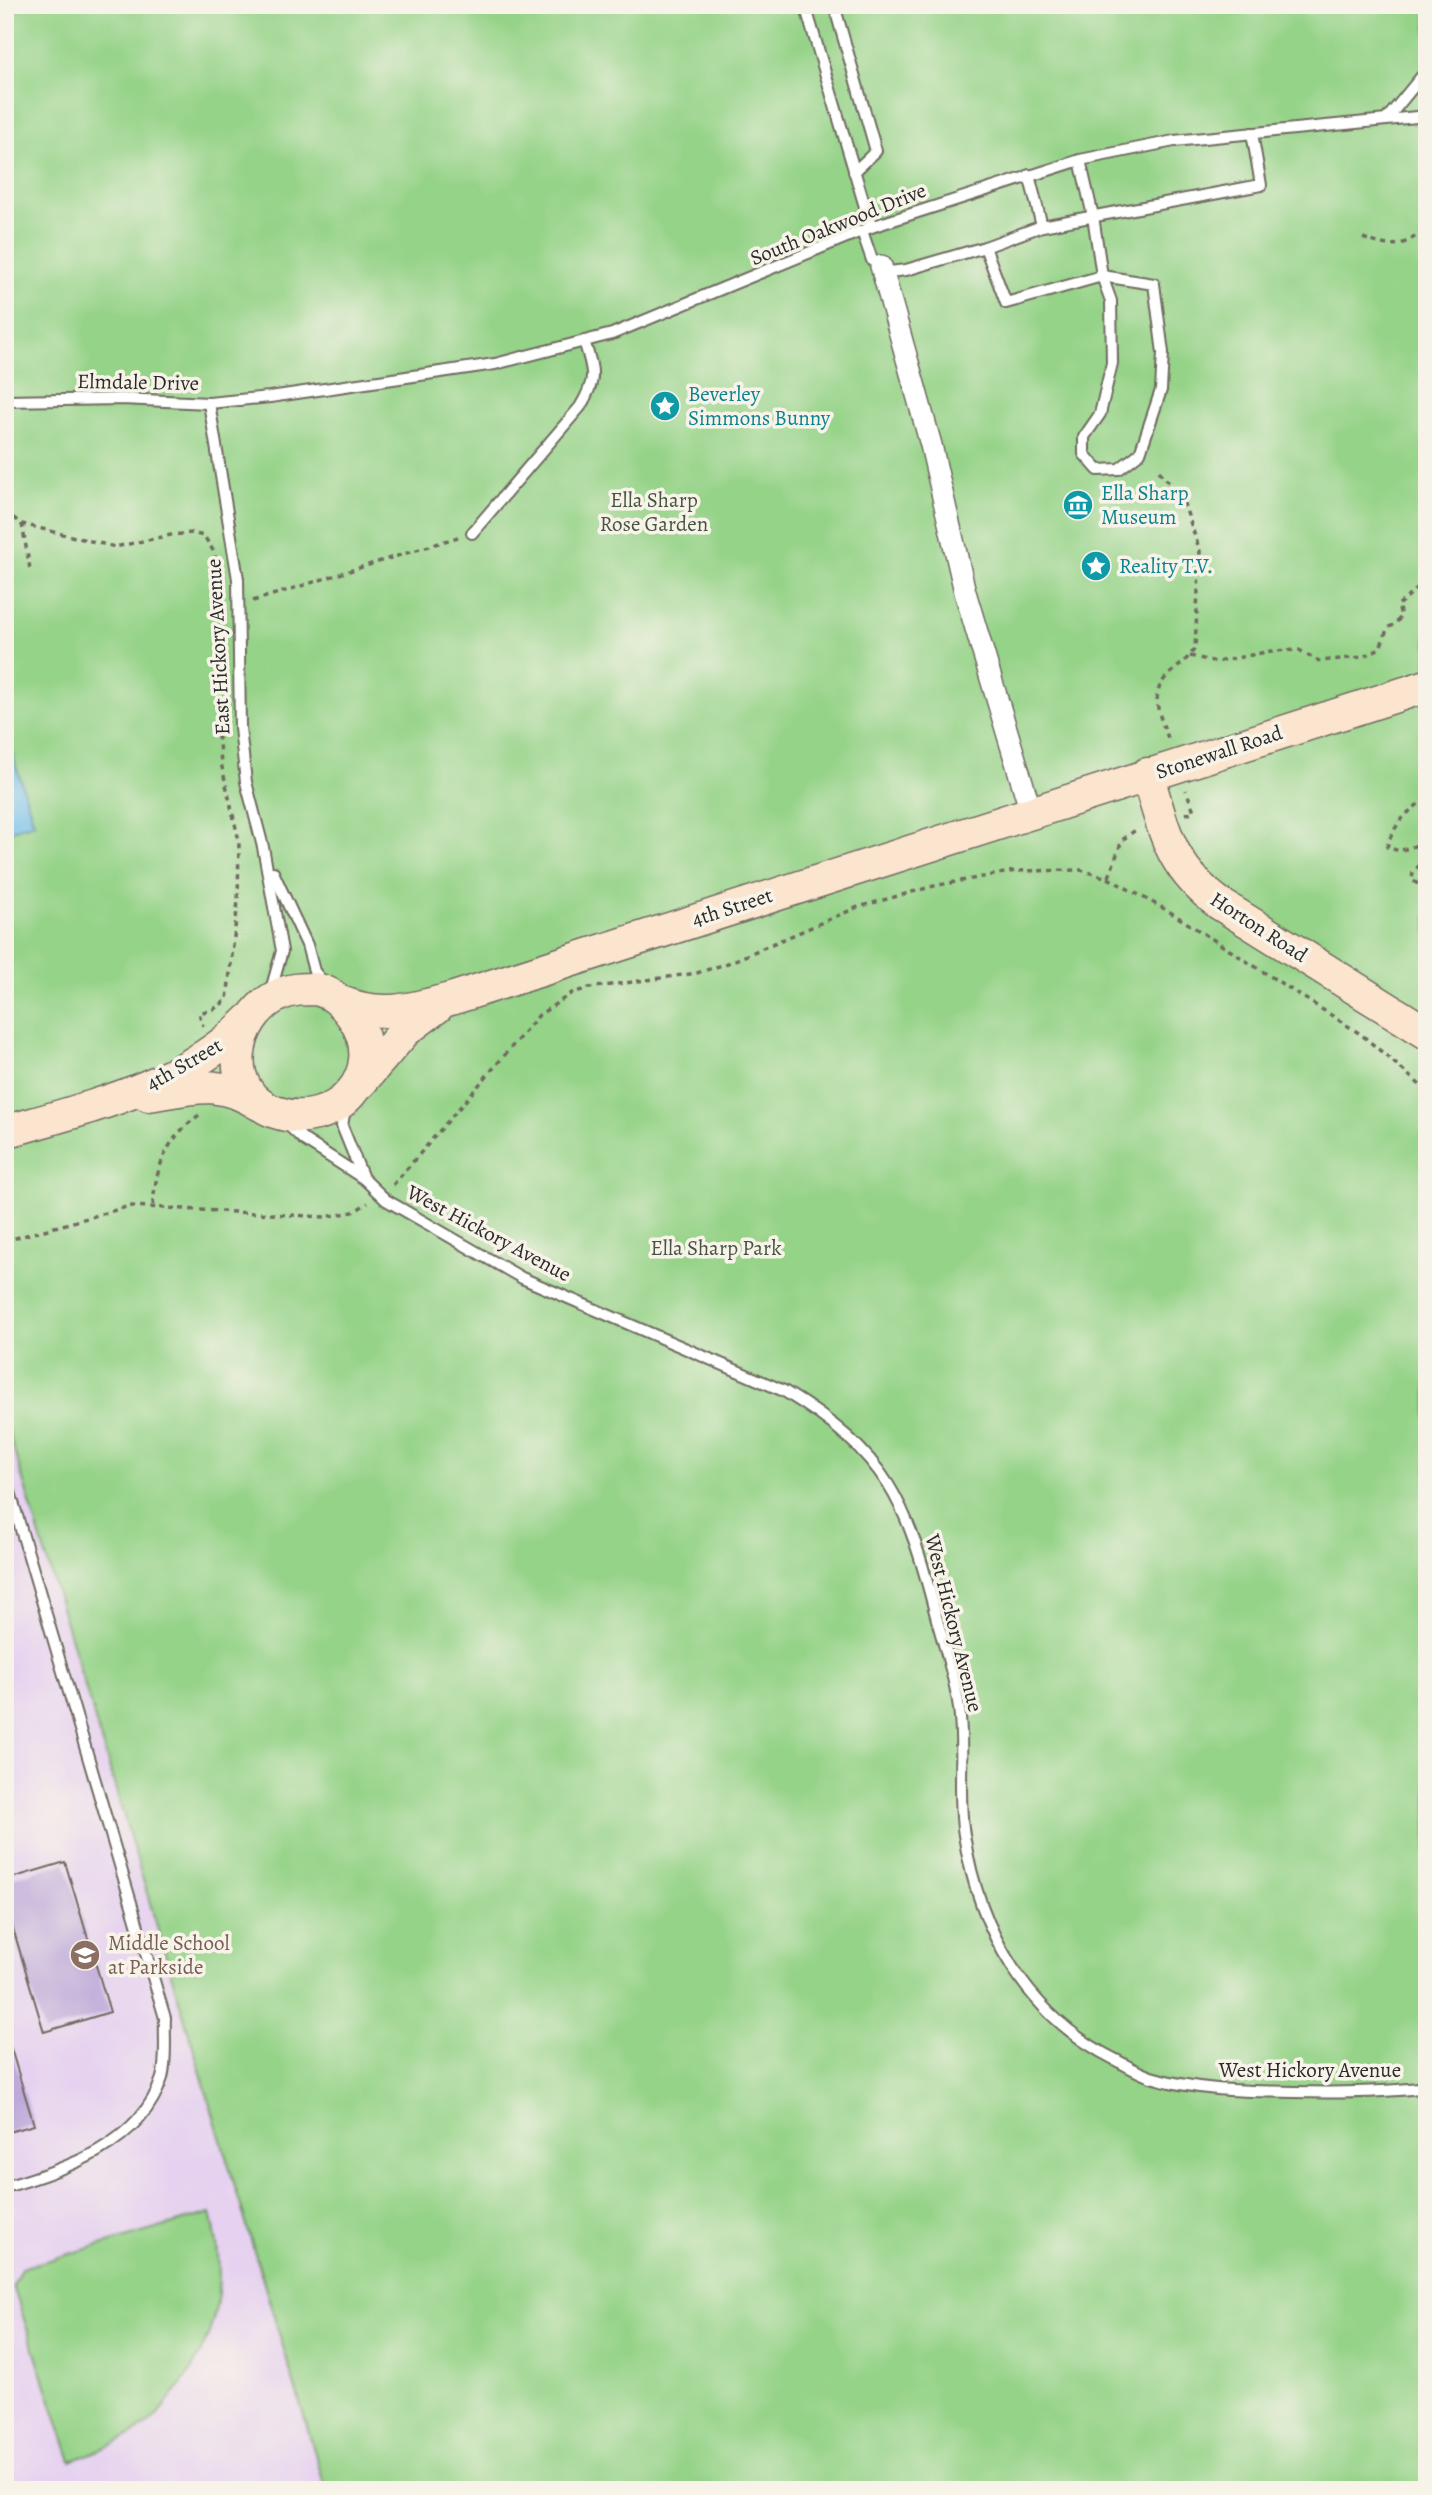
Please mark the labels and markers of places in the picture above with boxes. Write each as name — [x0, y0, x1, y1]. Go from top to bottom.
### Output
place label: Beverley Simmons Bunny — [688, 380, 831, 432]
place icon: Beverley Simmons Bunny — [648, 389, 682, 423]
place label: Ella Sharp Museum — [1101, 479, 1189, 531]
museum icon: Ella Sharp Museum — [1061, 488, 1095, 522]
place icon: Reality T.V. — [1079, 549, 1113, 583]
place label: Reality T.V. — [1119, 552, 1213, 580]
place label: Middle School at Parkside — [108, 1929, 230, 1981]
school or university icon: Middle School at Parkside — [68, 1938, 102, 1972]

